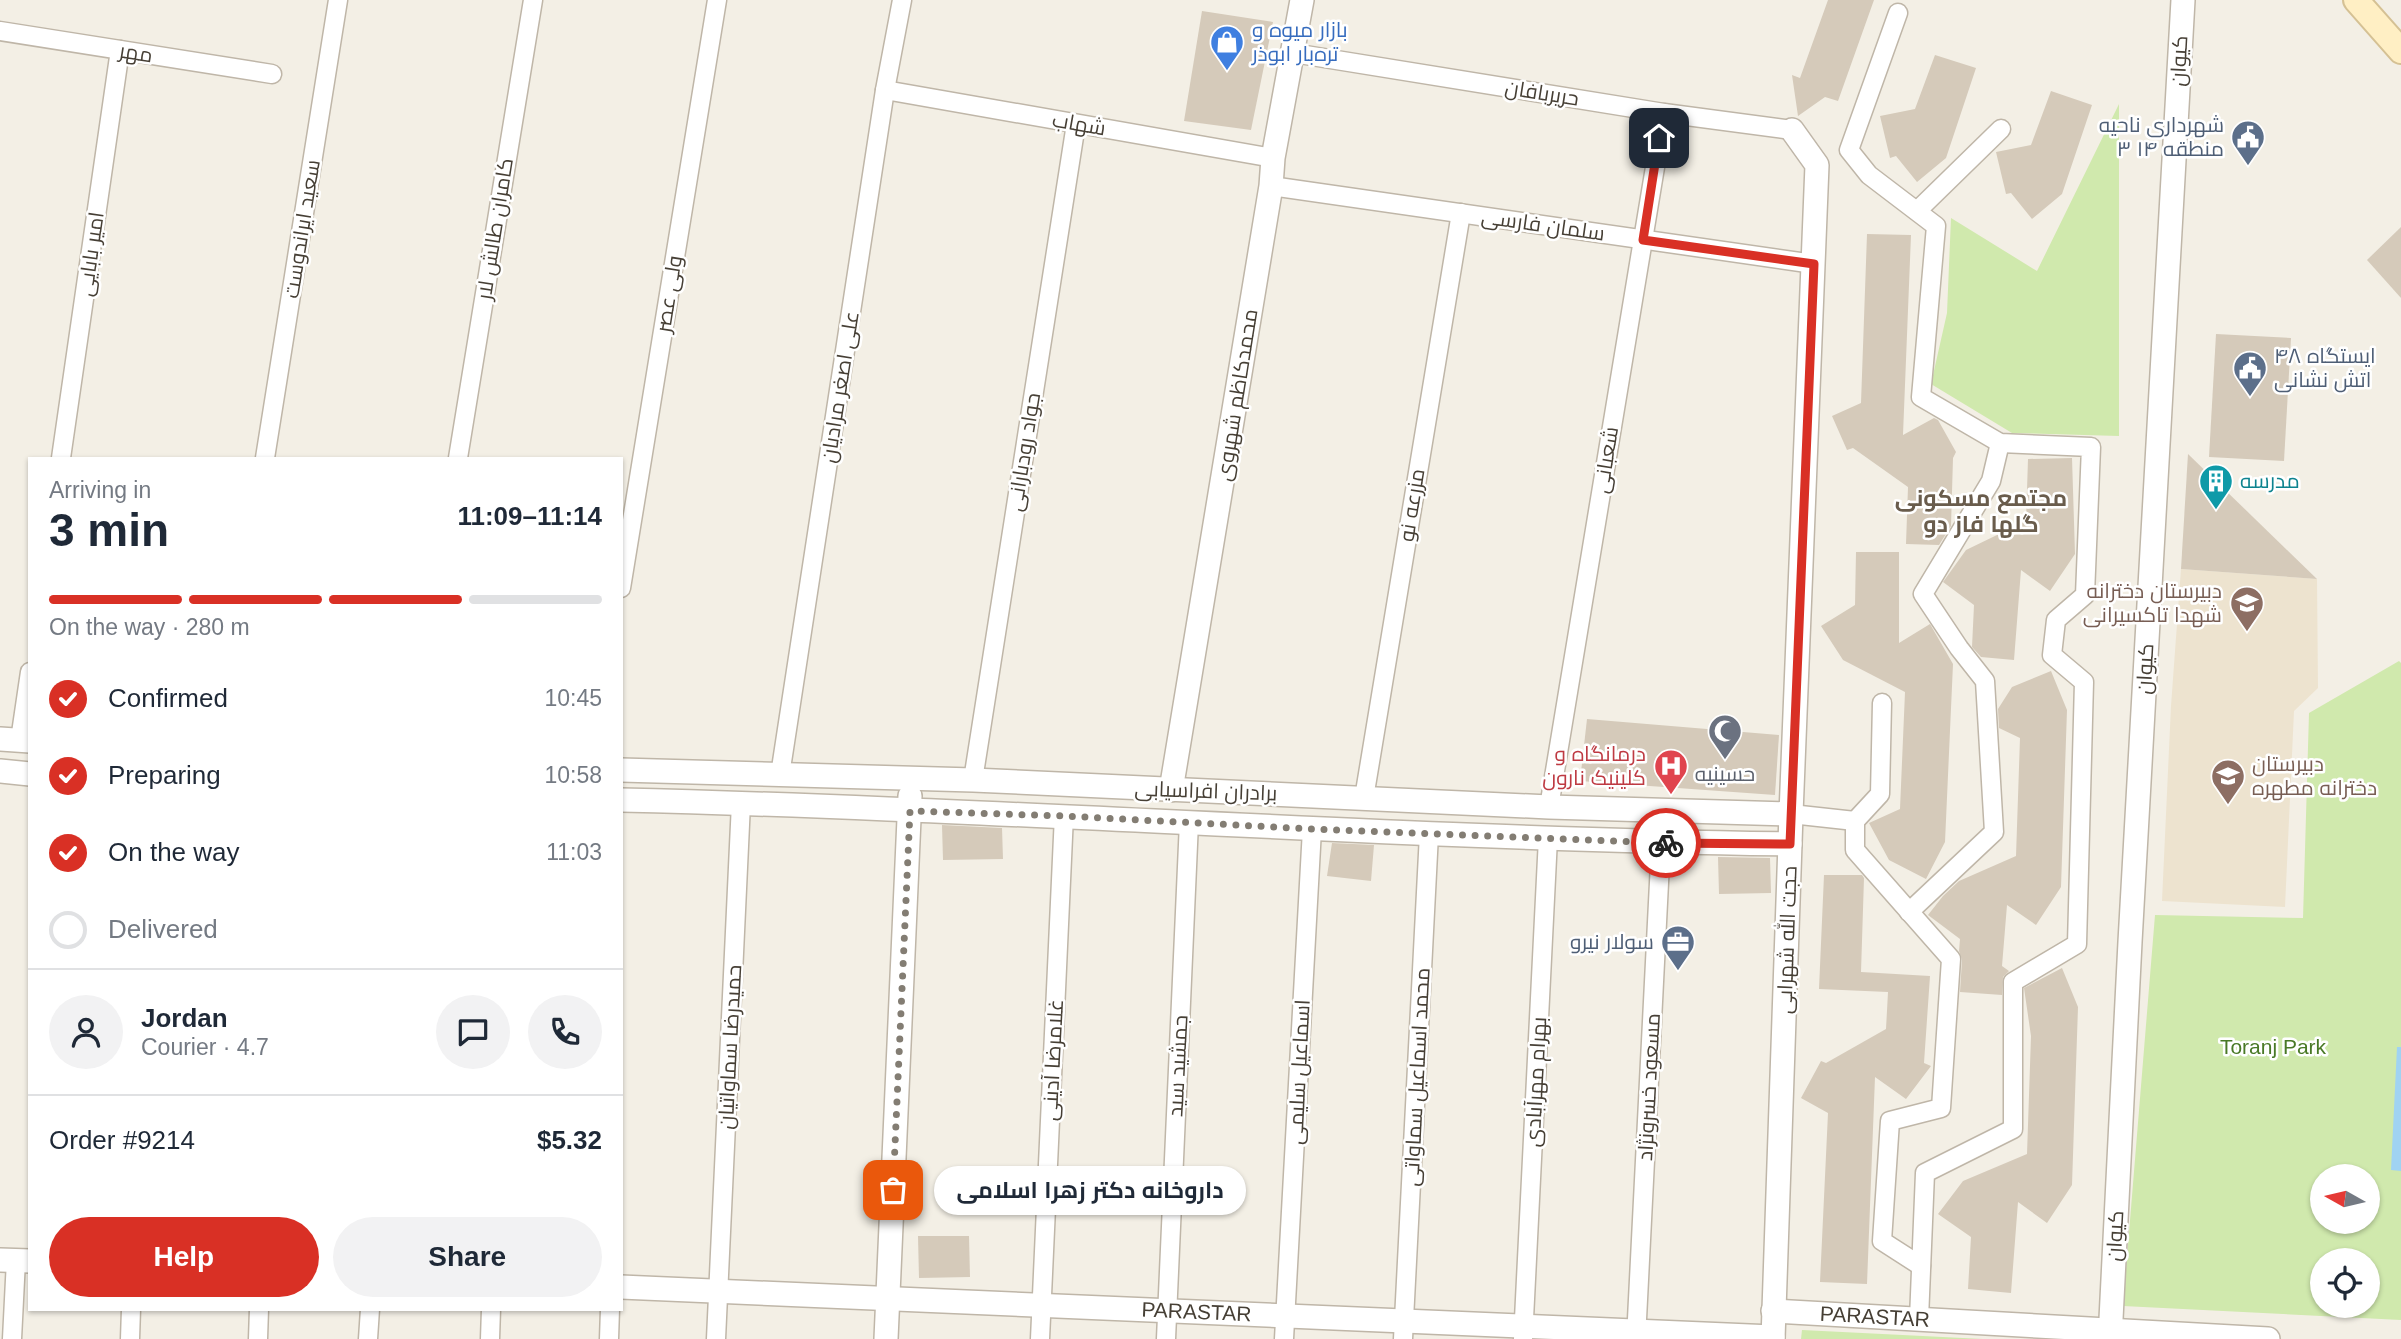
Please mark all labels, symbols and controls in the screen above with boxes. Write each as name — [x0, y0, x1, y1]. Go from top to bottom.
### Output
place label: بازار میوه و تره‌بار ابوذر — [1251, 18, 1348, 66]
shop icon: بازار میوه و تره‌بار ابوذر — [1208, 23, 1246, 72]
street label: کیوان — [2166, 35, 2193, 87]
street label: مهر — [116, 38, 154, 68]
street label: حریربافان — [1503, 75, 1581, 112]
street label: شهاب — [1050, 107, 1108, 141]
pin — [1629, 108, 1689, 168]
place label: شهرداری ناحیه ۳ منطقه ۱۴ — [2099, 113, 2224, 160]
public building icon: شهرداری ناحیه ۳ منطقه ۱۴ — [2229, 118, 2267, 167]
icon: home — [1640, 119, 1678, 157]
street label: کامران طالش لار — [472, 156, 519, 303]
street label: سعید ایراندوست — [279, 158, 325, 300]
street label: سلمان فارسی — [1480, 204, 1606, 247]
street label: امیر بابایی — [73, 210, 110, 298]
street label: ولی عصر — [651, 254, 688, 335]
street label: محمدکاظم شهروی — [1212, 307, 1264, 483]
street label: علی اصغر مرادیان — [816, 310, 865, 465]
place label: ایستگاه ۴۸ اتش نشانی — [2274, 344, 2376, 393]
public building icon: ایستگاه ۴۸ اتش نشانی — [2231, 349, 2269, 398]
street label: جواد رودبارانی — [1003, 391, 1046, 513]
street label: شعبانی — [1589, 425, 1624, 495]
building icon: مدرسه — [2197, 462, 2235, 511]
street label: مزرعه نو — [1394, 467, 1430, 543]
place label: مدرسه — [2240, 469, 2300, 493]
text: Arriving in — [49, 477, 151, 503]
district label: مجتمع مسکونی گلها فاز دو — [1895, 485, 2067, 538]
text: 11:09–11:14 — [457, 501, 602, 531]
text: 3 min — [49, 504, 169, 556]
place label: دبیرستان دخترانه شهدا تاکسیرانی — [2083, 579, 2222, 628]
school or university icon: دبیرستان دخترانه شهدا تاکسیرانی — [2228, 584, 2266, 633]
text: On the way · 280 m — [49, 614, 250, 640]
street label: کیوان — [2132, 643, 2159, 695]
icon: check — [49, 680, 87, 718]
text: Confirmed — [108, 683, 228, 713]
text: 10:45 — [544, 685, 602, 711]
mosque icon: حسینیه — [1706, 712, 1744, 761]
place label: درمانگاه و کلینیک نارون — [1542, 742, 1646, 791]
hospital icon: درمانگاه و کلینیک نارون — [1652, 747, 1690, 796]
place label: دبیرستان دخترانه مطهره — [2252, 752, 2377, 801]
icon: check — [49, 757, 87, 795]
school or university icon: دبیرستان دخترانه مطهره — [2209, 757, 2247, 806]
text: Preparing — [108, 760, 221, 790]
text: 10:58 — [544, 762, 602, 788]
place label: حسینیه — [1695, 762, 1755, 785]
street label: برادران افراسیابی — [1134, 777, 1278, 806]
courier — [1631, 808, 1701, 878]
icon: bike — [1647, 824, 1685, 862]
icon: check — [49, 834, 87, 872]
text: On the way — [108, 837, 240, 867]
text: 11:03 — [546, 839, 602, 865]
street label: حجت الله شهرابی — [1770, 865, 1803, 1015]
text: Delivered — [108, 914, 218, 944]
office icon: سولار نیرو — [1659, 923, 1697, 972]
place label: سولار نیرو — [1570, 930, 1654, 954]
street label: حمیدرضا سماواتیان — [714, 964, 747, 1130]
street label: محمد اسماعیل سماواتی — [1399, 967, 1436, 1187]
button: person — [49, 995, 123, 1069]
button: chat — [436, 995, 510, 1069]
button: phone — [528, 995, 602, 1069]
street label: غلامرضا آدینی — [1038, 999, 1069, 1121]
street label: اسماعیل سلیمی — [1283, 999, 1316, 1145]
text: Jordan — [141, 1003, 228, 1033]
street label: مسعود خسرونژاد — [1633, 1013, 1665, 1161]
street label: جمشید سید — [1163, 1014, 1192, 1117]
street label: بهرام مهرآبادی — [1521, 1016, 1553, 1148]
text: Courier · 4.7 — [141, 1034, 269, 1060]
park label: Toranj Park — [2220, 1035, 2327, 1058]
text: Order #9214 — [49, 1125, 195, 1155]
text: $5.32 — [537, 1125, 602, 1155]
pin — [863, 1160, 923, 1220]
north arrow — [2310, 1164, 2380, 1234]
map controls — [2310, 1164, 2380, 1318]
callout: داروخانه دکتر زهرا اسلامی — [935, 1166, 1246, 1214]
icon: bag — [874, 1171, 912, 1209]
text: داروخانه دکتر زهرا اسلامی — [956, 1177, 1224, 1203]
street label: کیوان — [2102, 1210, 2129, 1262]
button: Help — [49, 1217, 319, 1297]
button: Share — [333, 1217, 602, 1297]
button: locate — [2310, 1248, 2380, 1318]
street label: PARASTAR — [1141, 1298, 1252, 1325]
street label: PARASTAR — [1819, 1302, 1930, 1331]

